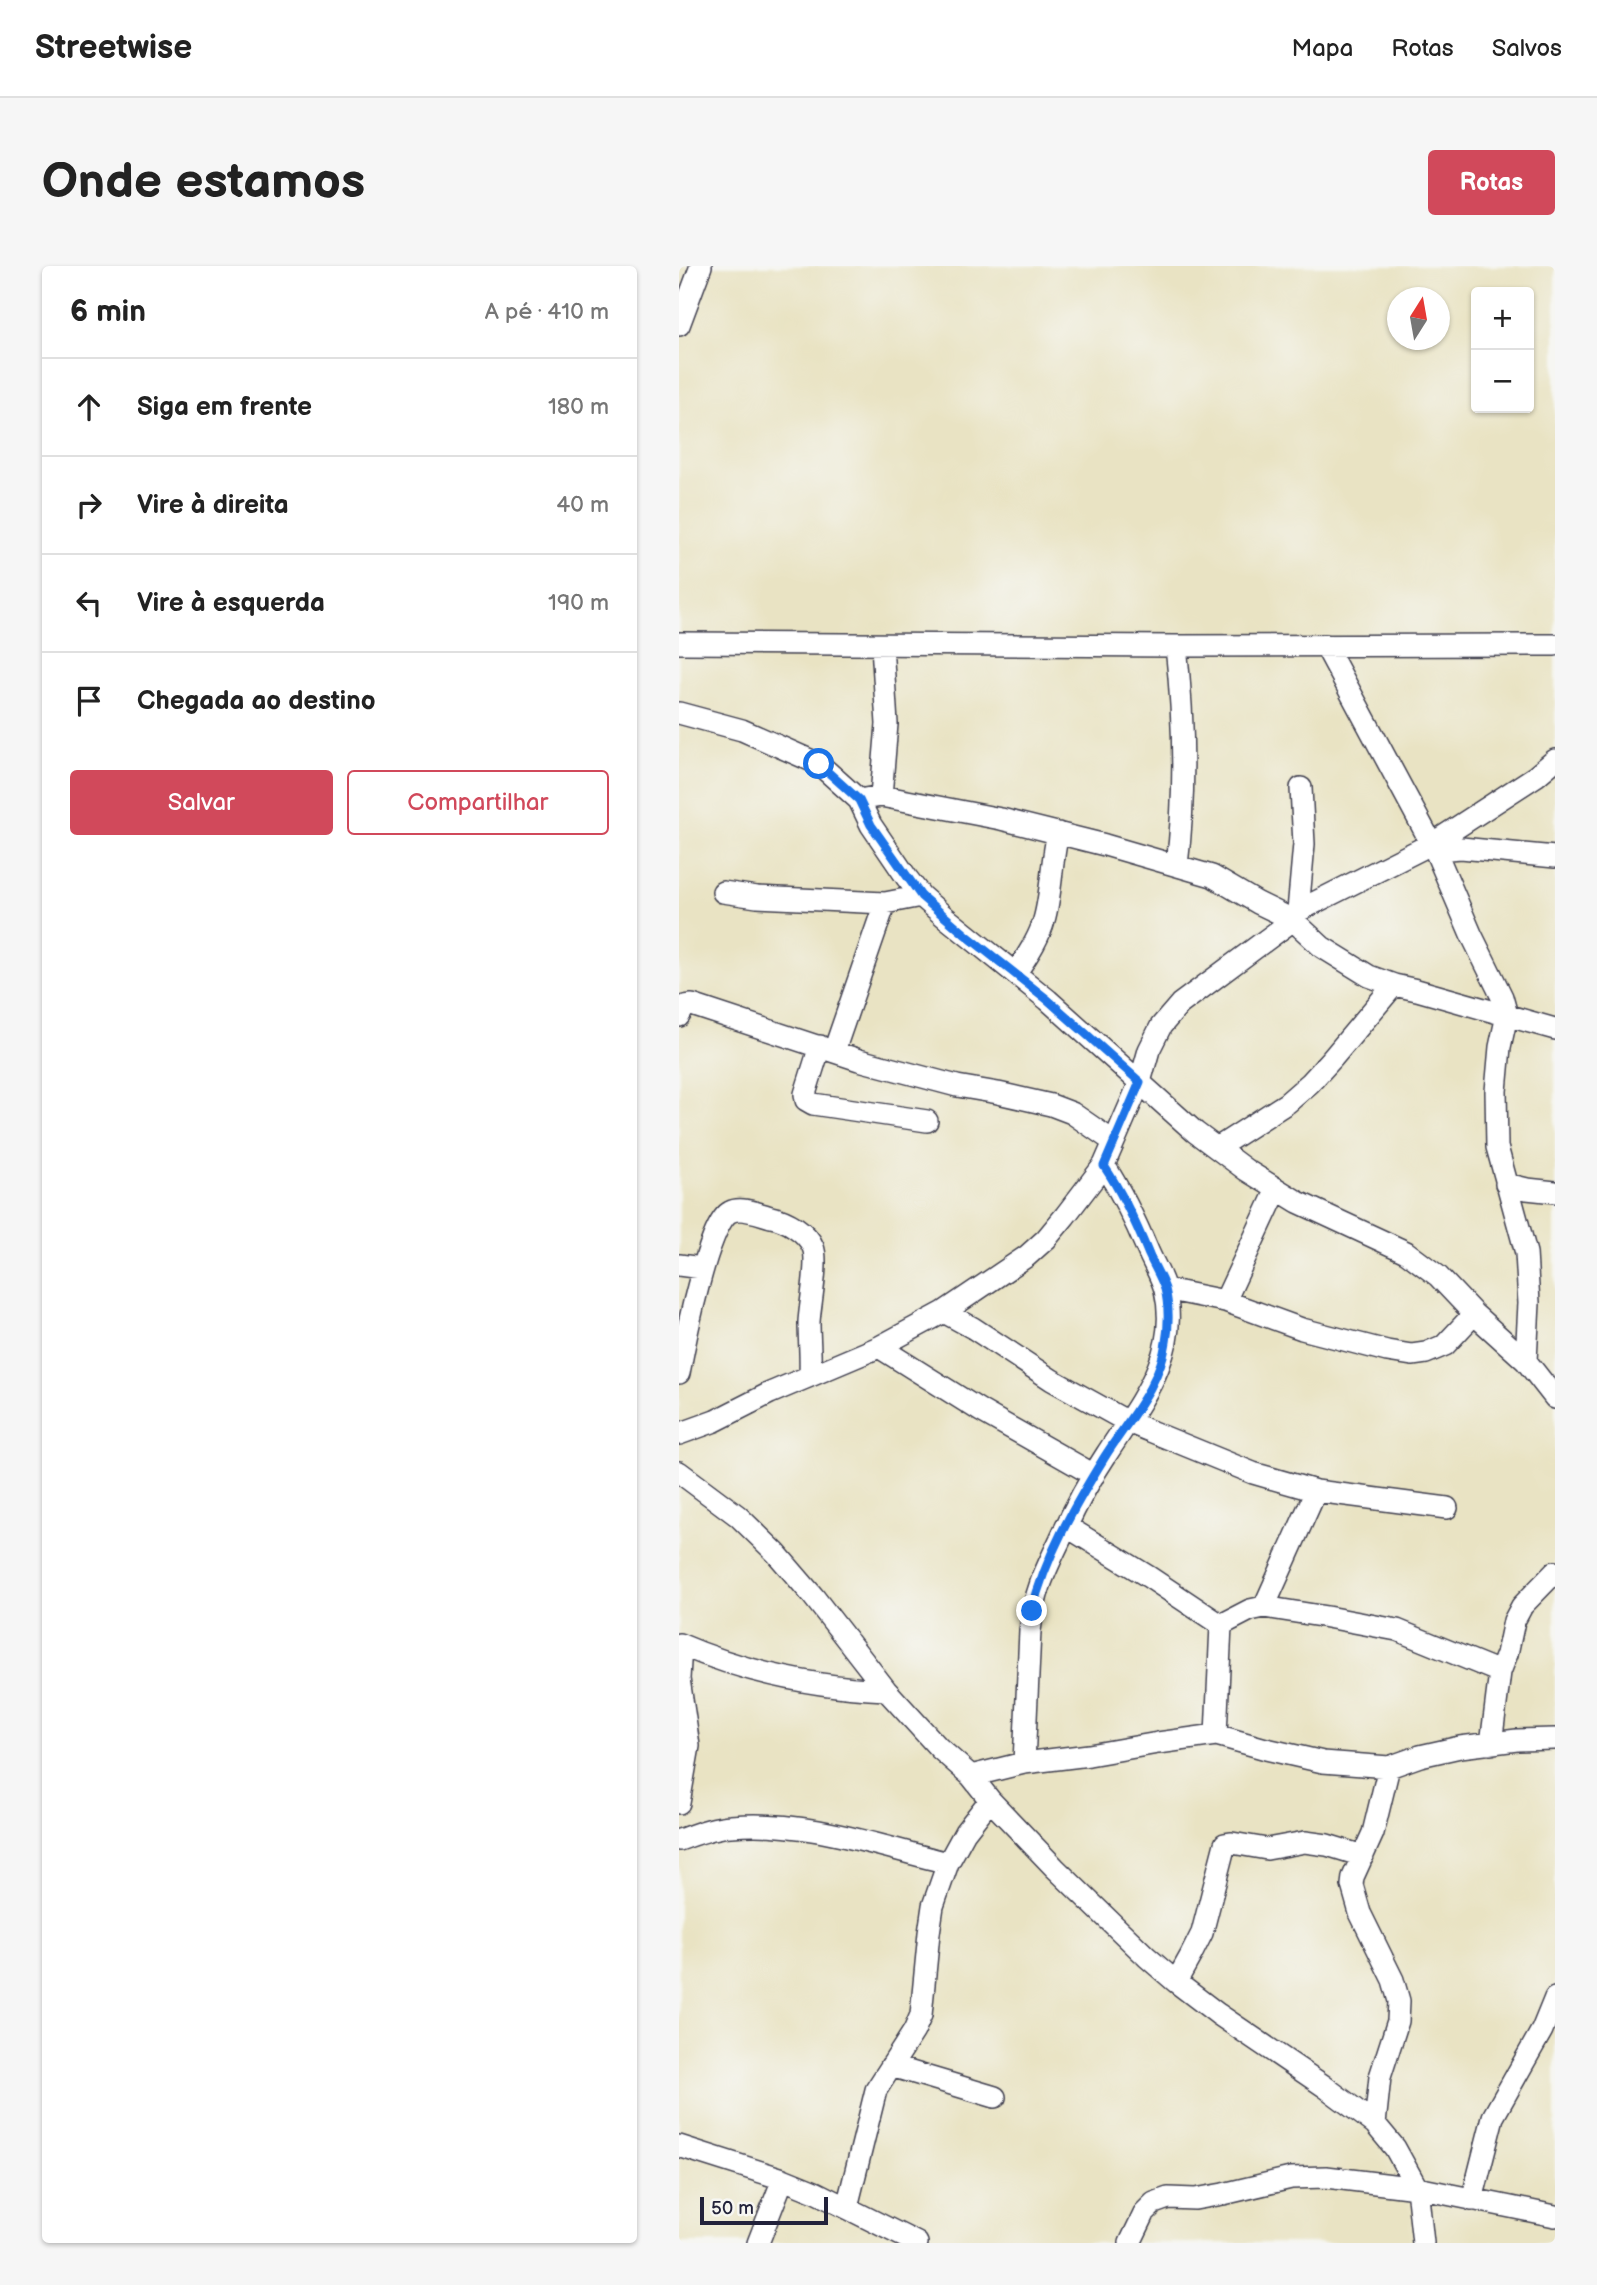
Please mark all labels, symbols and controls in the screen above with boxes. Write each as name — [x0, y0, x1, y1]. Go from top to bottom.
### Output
text: Streetwise — [35, 28, 192, 68]
text: Mapa — [1291, 34, 1353, 63]
text: Rotas — [1391, 34, 1454, 63]
text: Salvos — [1492, 34, 1562, 63]
button: Rotas — [1428, 150, 1555, 215]
text: Onde estamos — [42, 153, 365, 212]
north arrow — [1387, 287, 1450, 350]
map controls — [1471, 287, 1534, 413]
button: + — [1471, 287, 1534, 350]
text: 6 min — [70, 294, 146, 330]
text: A pé · 410 m — [485, 298, 609, 326]
button: − — [1471, 350, 1534, 413]
icon: ahead — [70, 388, 108, 426]
text: Siga em frente — [137, 392, 312, 423]
text: 180 m — [548, 393, 609, 421]
icon: right — [70, 486, 108, 524]
text: Vire à direita — [137, 490, 289, 521]
text: 40 m — [556, 491, 609, 519]
icon: left — [70, 584, 108, 622]
text: Vire à esquerda — [137, 588, 325, 619]
text: 190 m — [548, 589, 609, 617]
icon: arrive — [70, 682, 108, 720]
text: Chegada ao destino — [137, 686, 375, 717]
route start — [803, 748, 834, 779]
button: Salvar — [70, 770, 333, 835]
button: Compartilhar — [347, 770, 609, 835]
route end — [1016, 1595, 1047, 1626]
scale bar — [700, 2194, 828, 2226]
text: 50 m — [711, 2197, 754, 2220]

